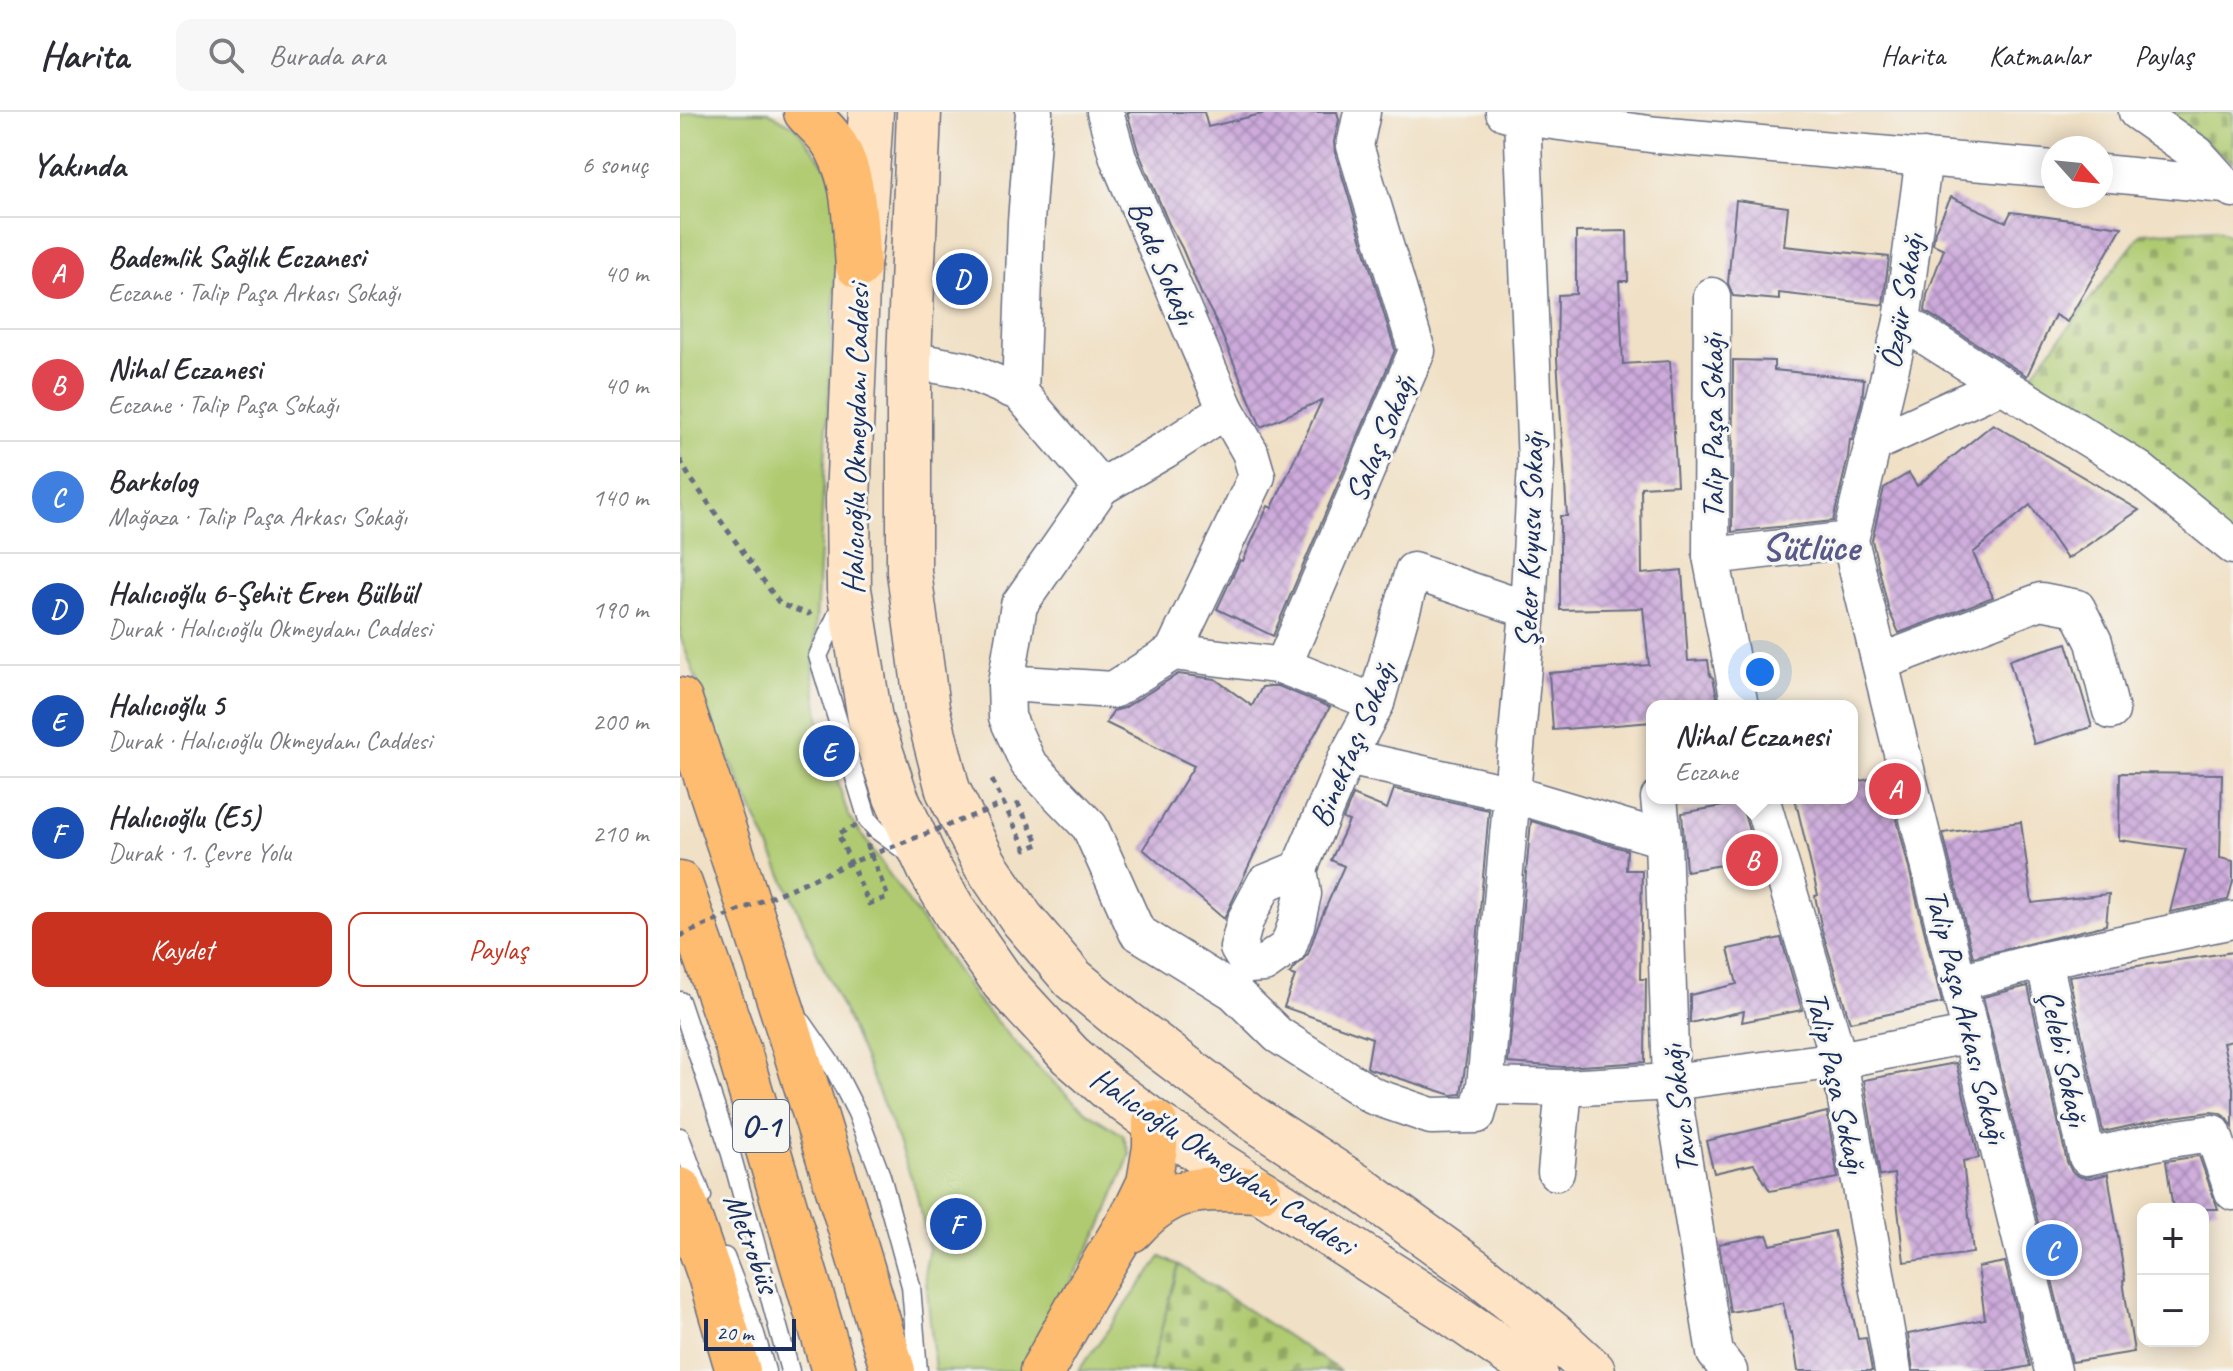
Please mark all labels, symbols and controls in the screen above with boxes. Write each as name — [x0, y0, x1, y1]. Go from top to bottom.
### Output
search box — [176, 19, 736, 91]
text: Harita — [40, 32, 128, 79]
icon: search — [204, 33, 248, 77]
text: Burada ara — [268, 36, 385, 74]
text: Harita — [1881, 38, 1945, 73]
text: Katmanlar — [1989, 38, 2090, 73]
text: Paylaş — [2134, 38, 2193, 73]
north arrow — [2041, 136, 2113, 208]
text: Yakında — [32, 143, 125, 186]
text: 6 sonuç — [581, 148, 648, 181]
street label: Bade Sokağı — [1118, 194, 1208, 332]
street label: Özgür Sokağı — [1869, 228, 1934, 372]
text: Bademlik Sağlık Eczanesi — [108, 238, 365, 276]
pin: D — [936, 249, 988, 309]
text: A — [51, 257, 65, 290]
text: 40 m — [604, 257, 648, 290]
text: Eczane · Talip Paşa Arkası Sokağı — [108, 276, 400, 309]
street label: Halıcıoğlu Okmeydanı Caddesi — [832, 279, 879, 595]
street label: Talip Paşa Sokağı — [1692, 331, 1733, 519]
text: Nihal Eczanesi — [108, 350, 262, 388]
street label: Salaş Sokağı — [1335, 366, 1426, 508]
text: B — [51, 369, 65, 402]
text: 40 m — [604, 369, 648, 402]
text: Eczane · Talip Paşa Sokağı — [108, 388, 339, 421]
street label: Şeker Kuyusu Sokağı — [1505, 429, 1554, 649]
text: Barkolog — [108, 462, 197, 500]
text: C — [52, 481, 64, 514]
text: 140 m — [592, 481, 648, 514]
text: Mağaza · Talip Paşa Arkası Sokağı — [108, 500, 407, 533]
district label: Sütlüce — [1761, 522, 1862, 572]
text: Halıcıoğlu 6-Şehit Eren Bülbül — [108, 574, 417, 612]
text: D — [50, 593, 66, 626]
text: 190 m — [592, 593, 648, 626]
text: Durak · Halıcıoğlu Okmeydanı Caddesi — [108, 612, 432, 645]
your location — [1740, 652, 1780, 692]
street label: Binektaşı Sokağı — [1299, 653, 1407, 833]
text: Halıcıoğlu 5 — [108, 686, 224, 724]
popup — [1646, 700, 1858, 804]
text: E — [51, 705, 65, 738]
text: 200 m — [592, 705, 648, 738]
text: Nihal Eczanesi — [1675, 717, 1829, 755]
pin: E — [803, 721, 855, 781]
text: Durak · Halıcıoğlu Okmeydanı Caddesi — [108, 724, 432, 757]
text: Eczane — [1675, 755, 1738, 788]
pin: A — [1869, 759, 1921, 819]
text: Halıcıoğlu (E5) — [108, 798, 260, 836]
text: F — [52, 817, 64, 850]
text: 210 m — [592, 817, 648, 850]
pin: B — [1726, 830, 1778, 890]
text: Durak · 1. Çevre Yolu — [108, 836, 291, 869]
street label: Talip Paşa Arkası Sokağı — [1915, 885, 2018, 1150]
button: Kaydet — [32, 912, 332, 987]
button: Paylaş — [348, 912, 648, 987]
street label: Çelebi Sokağı — [2030, 986, 2099, 1132]
street label: Talip Paşa Sokağı — [1796, 987, 1878, 1179]
street label: Tavcı Sokağı — [1651, 1040, 1708, 1175]
street label: Halıcıoğlu Okmeydanı Caddesi — [1083, 1058, 1366, 1267]
road number: O-1 — [733, 1100, 789, 1152]
street label: Metrobüs — [714, 1188, 790, 1302]
pin: F — [930, 1194, 982, 1254]
map controls — [2137, 1203, 2209, 1347]
button: + — [2137, 1203, 2209, 1275]
pin: C — [2026, 1220, 2078, 1280]
button: − — [2137, 1275, 2209, 1347]
scale bar — [704, 1315, 796, 1351]
text: 20 m — [716, 1319, 753, 1347]

